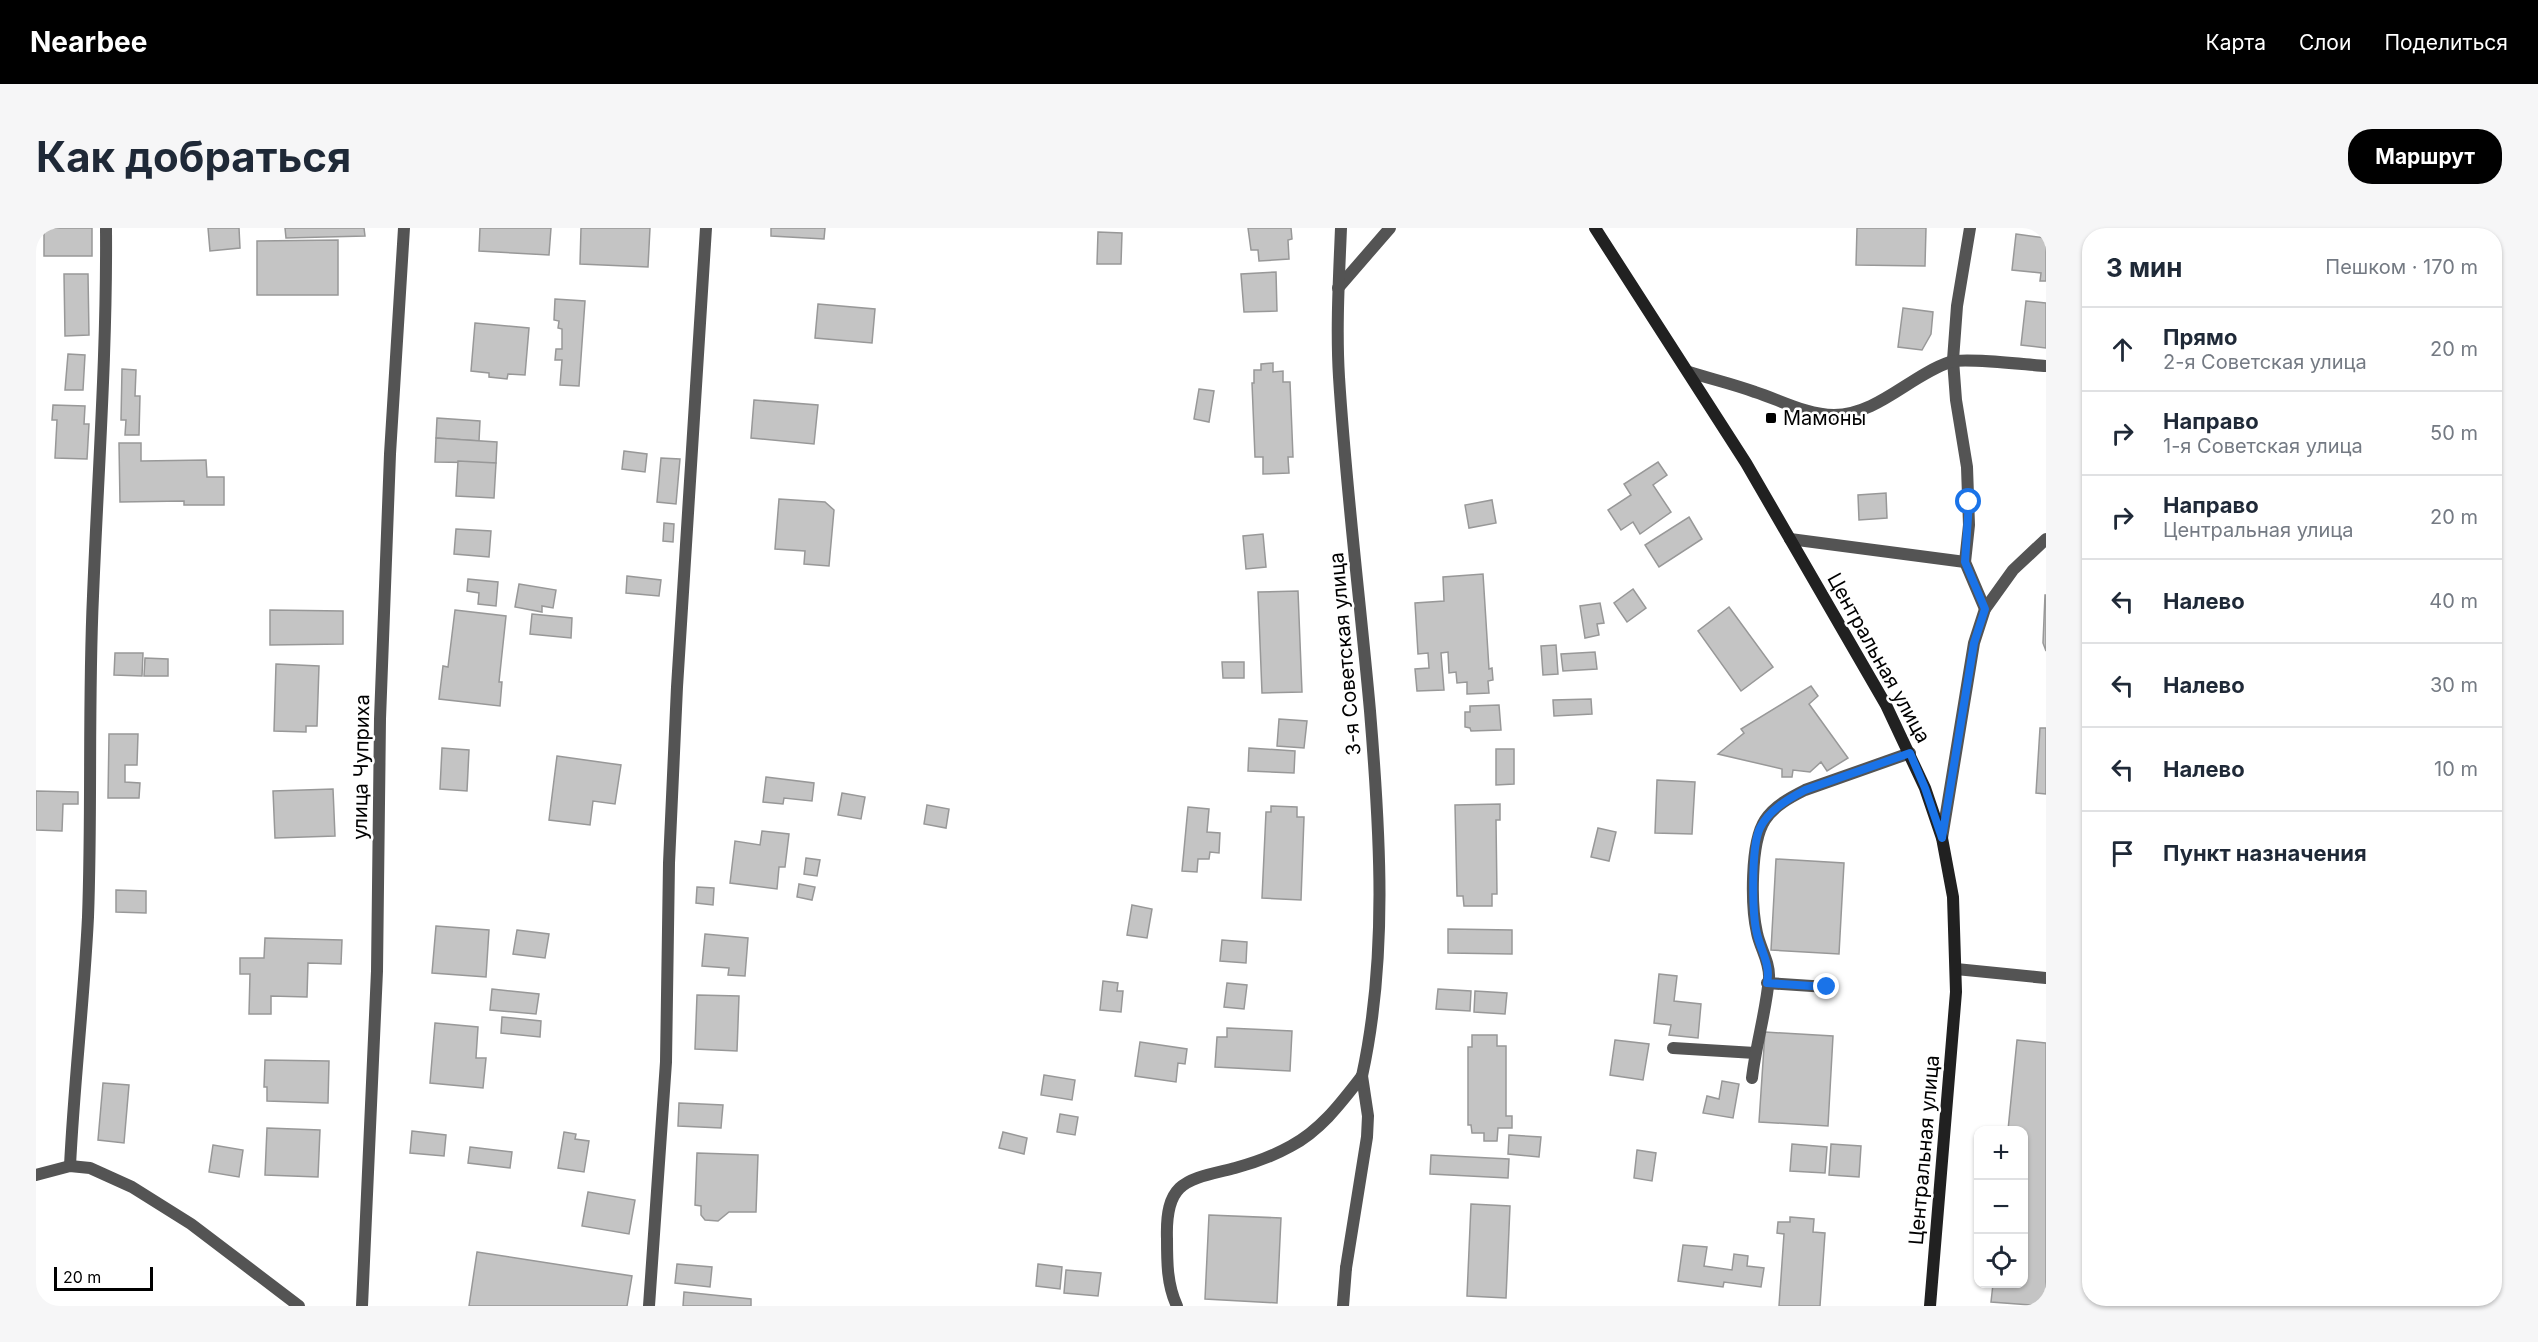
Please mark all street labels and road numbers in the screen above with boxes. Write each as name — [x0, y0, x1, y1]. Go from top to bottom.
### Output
street label: 3-я Советская улица — [1324, 551, 1366, 757]
street label: Центральная улица — [1822, 569, 1936, 747]
street label: улица Чуприха — [348, 694, 374, 840]
street label: Центральная улица — [1904, 1054, 1944, 1246]

